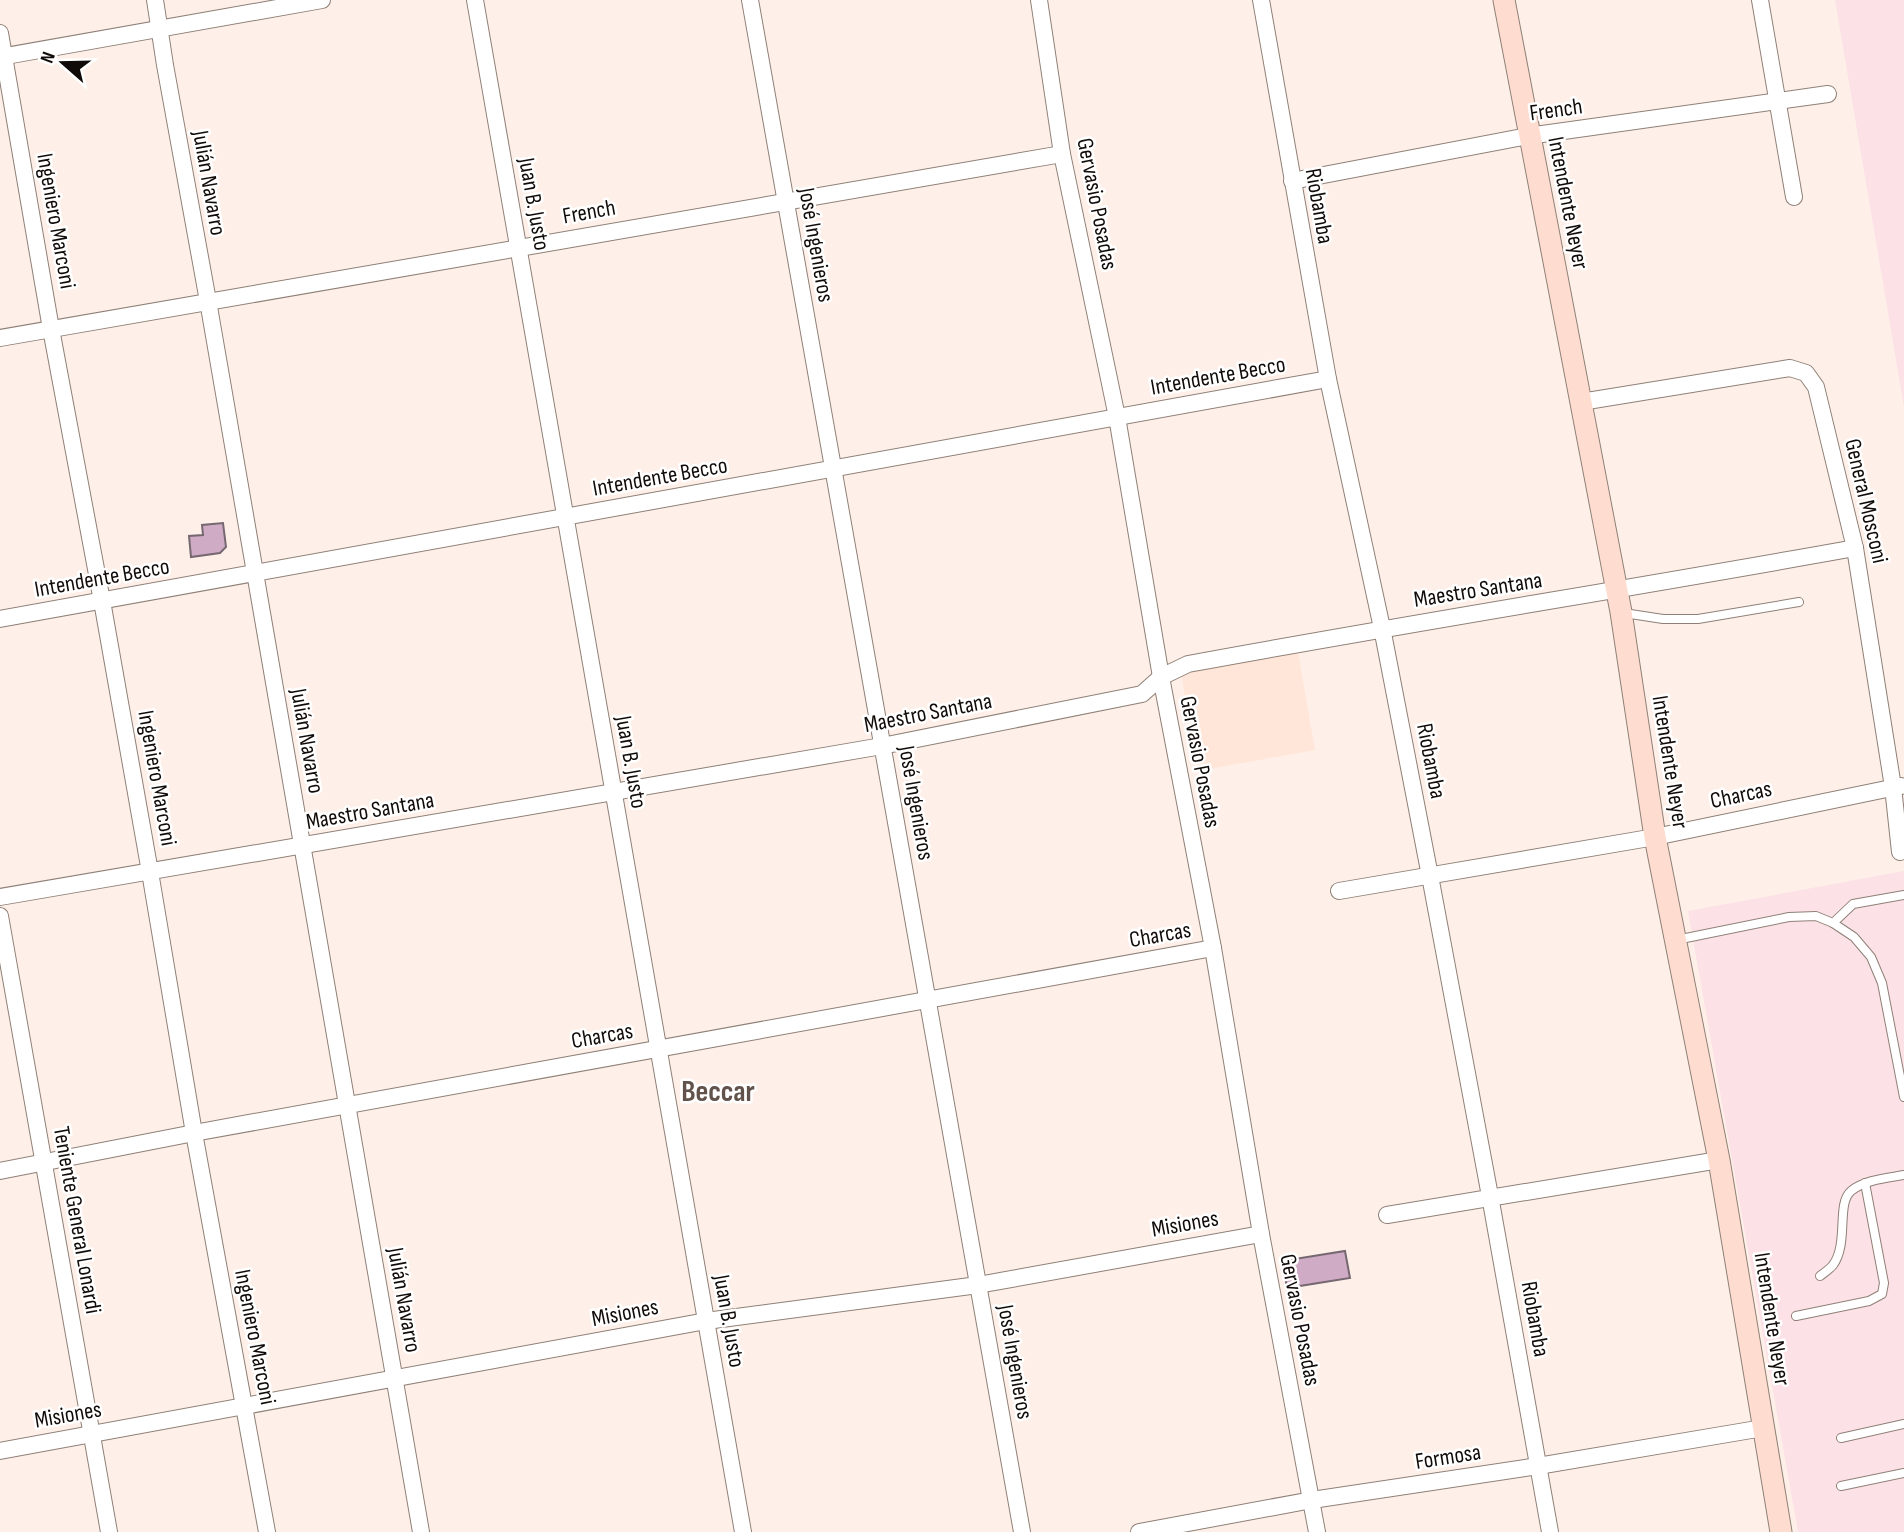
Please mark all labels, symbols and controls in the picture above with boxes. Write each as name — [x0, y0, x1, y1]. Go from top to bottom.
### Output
north arrow — [28, 28, 98, 98]
text: N — [36, 49, 61, 66]
street label: French — [1528, 92, 1584, 128]
street label: Julián Navarro — [186, 127, 232, 238]
street label: Intendente Neyer — [1541, 134, 1595, 272]
street label: Gervasio Posadas — [1071, 136, 1123, 272]
street label: Ingeniero Marconi — [30, 151, 82, 291]
street label: Juan B. Justo — [512, 154, 556, 253]
street label: Riobamba — [1299, 166, 1339, 246]
street label: José Ingenieros — [792, 185, 840, 304]
street label: French — [560, 194, 618, 230]
street label: Intendente Becco — [1148, 350, 1288, 402]
street label: General Mosconi — [1838, 436, 1894, 566]
street label: Intendente Becco — [590, 451, 730, 503]
street label: Intendente Becco — [32, 552, 172, 604]
street label: Maestro Santana — [1412, 566, 1544, 614]
street label: Julián Navarro — [284, 685, 330, 796]
street label: Maestro Santana — [862, 687, 994, 739]
street label: Intendente Neyer — [1646, 693, 1694, 831]
street label: Gervasio Posadas — [1174, 694, 1226, 830]
street label: Ingeniero Marconi — [131, 708, 183, 848]
street label: Juan B. Justo — [609, 712, 653, 811]
street label: Riobamba — [1410, 721, 1452, 801]
street label: José Ingenieros — [892, 743, 940, 862]
street label: Charcas — [1708, 775, 1774, 815]
street label: Maestro Santana — [304, 786, 436, 836]
street label: Charcas — [1127, 916, 1193, 954]
street label: Charcas — [569, 1017, 635, 1055]
district label: Beccar — [681, 1074, 755, 1110]
street label: Teniente General Lonardi — [47, 1124, 107, 1316]
street label: Misiones — [1149, 1204, 1221, 1244]
street label: Julián Navarro — [381, 1244, 427, 1355]
street label: Intendente Neyer — [1748, 1250, 1796, 1388]
street label: Gervasio Posadas — [1274, 1252, 1326, 1388]
street label: Ingeniero Marconi — [228, 1267, 282, 1407]
street label: Juan B. Justo — [707, 1271, 751, 1370]
street label: Riobamba — [1515, 1279, 1555, 1359]
street label: Misiones — [589, 1293, 661, 1333]
street label: José Ingenieros — [991, 1302, 1039, 1421]
street label: Misiones — [32, 1395, 104, 1435]
street label: Formosa — [1413, 1438, 1483, 1476]

